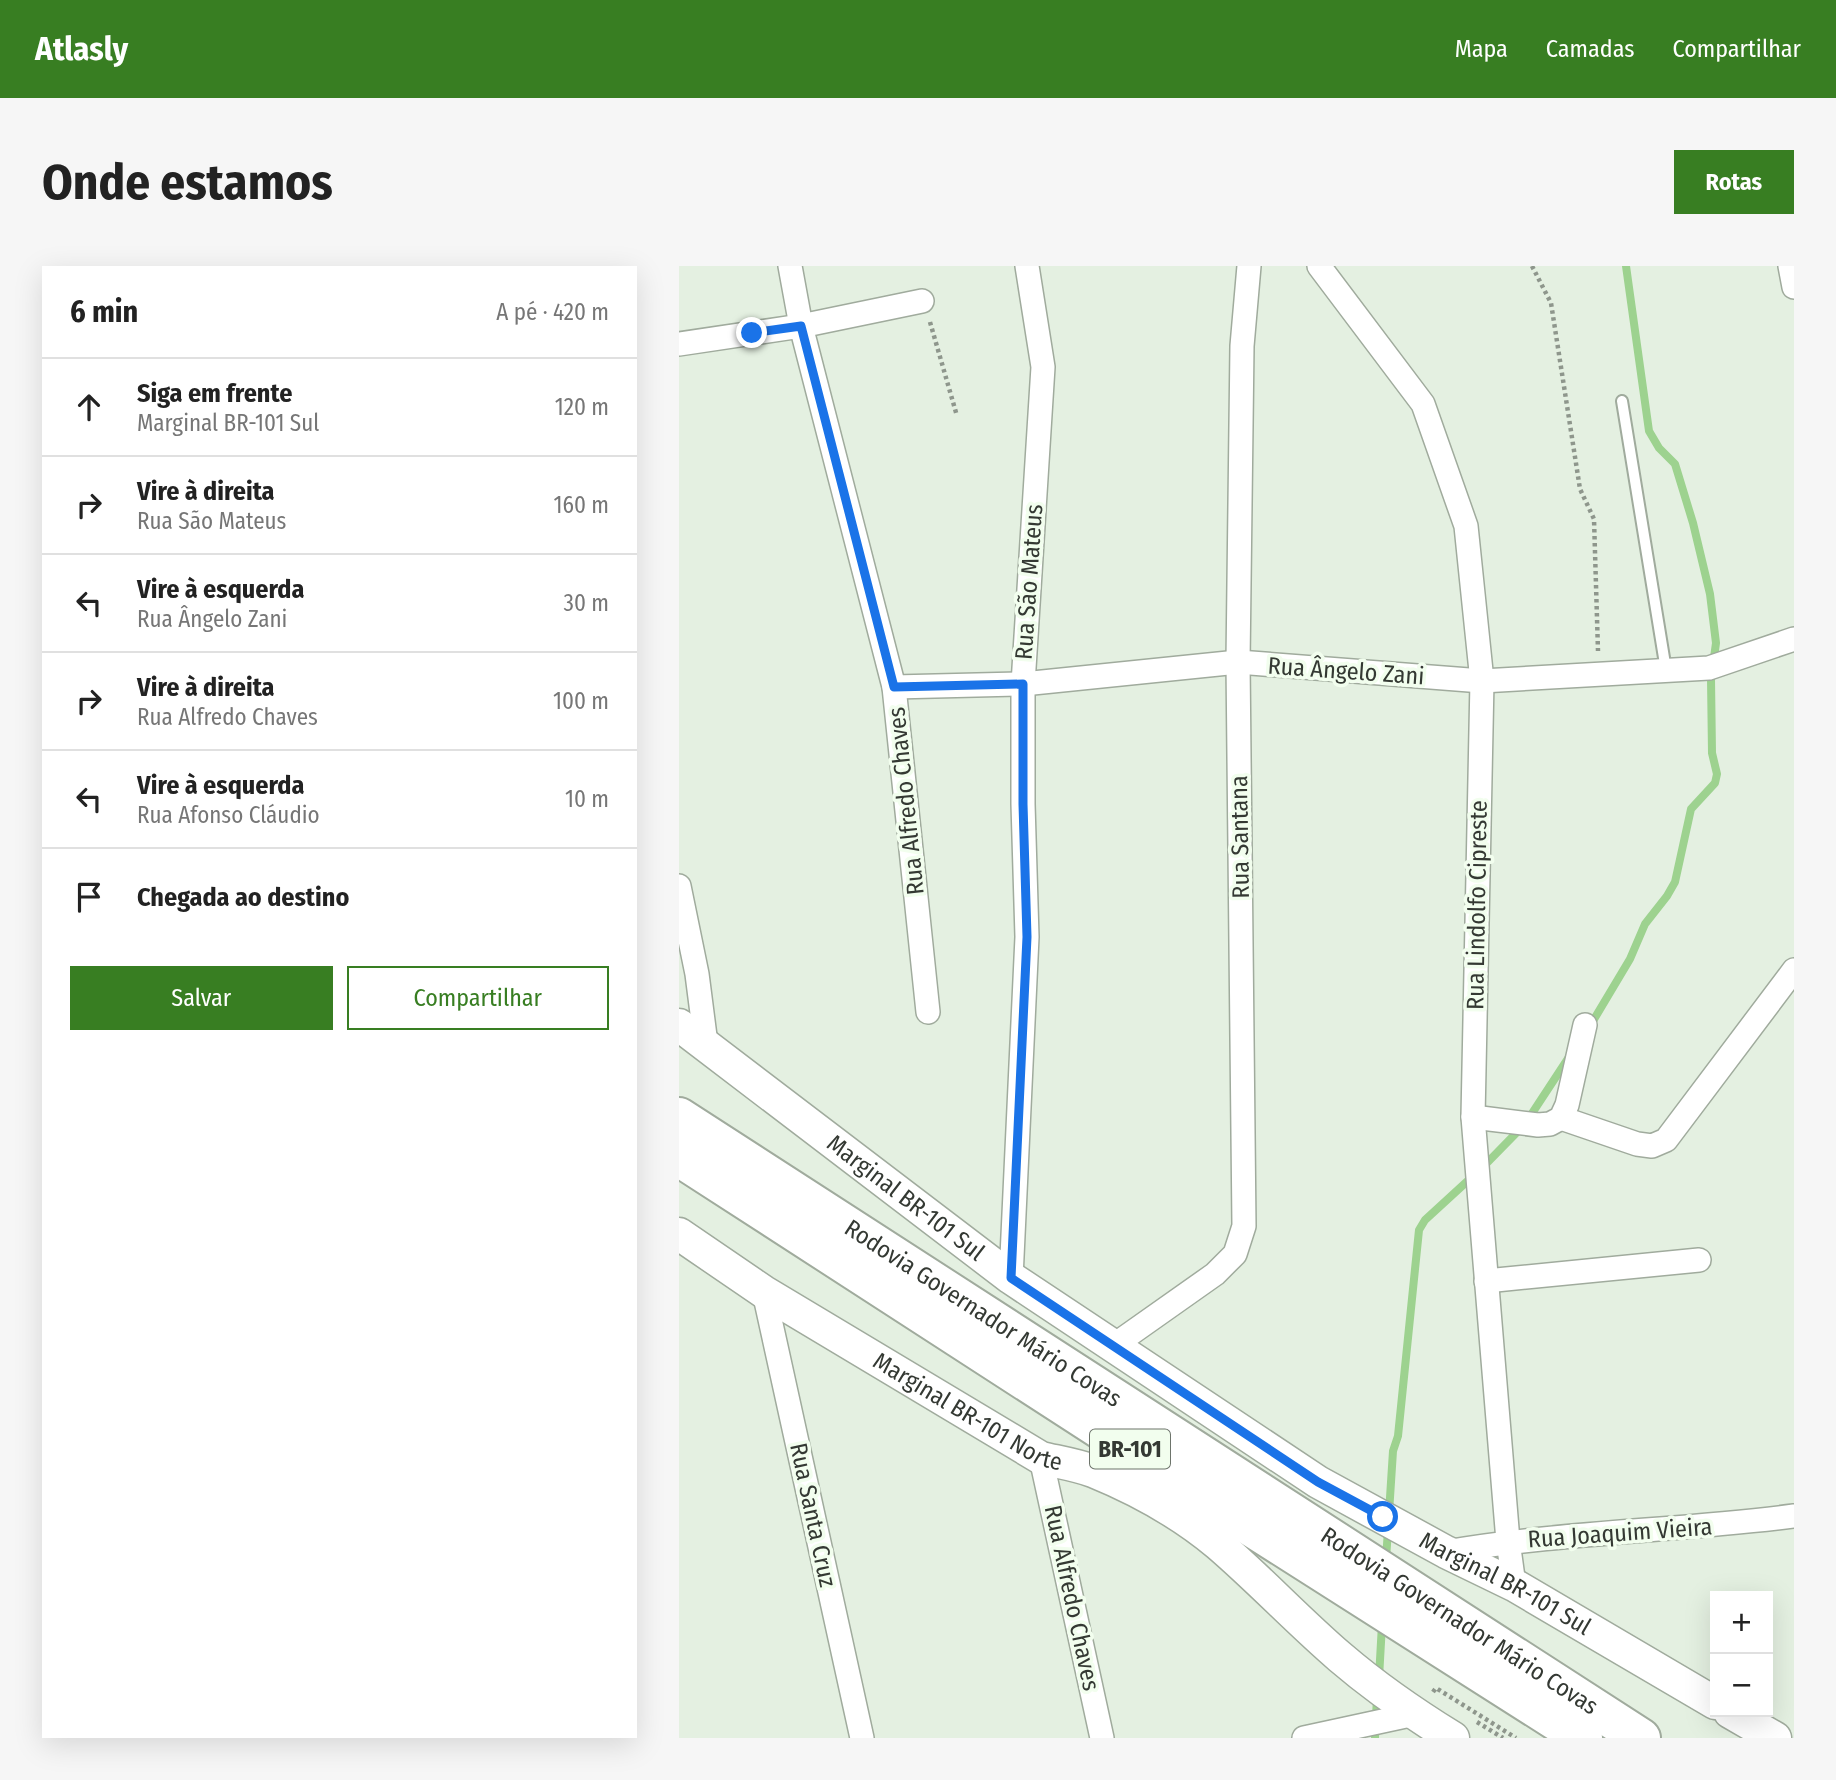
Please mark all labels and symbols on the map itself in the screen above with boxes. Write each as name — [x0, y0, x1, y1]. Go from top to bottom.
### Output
route end — [736, 317, 767, 348]
street label: Rua São Mateus — [1010, 503, 1048, 661]
street label: Rua Ângelo Zani — [1267, 652, 1425, 690]
street label: Rua Alfredo Chaves — [882, 706, 930, 896]
street label: Rua Santana — [1225, 775, 1255, 899]
street label: Rua Lindolfo Cipreste — [1461, 800, 1493, 1010]
street label: Marginal BR-101 Sul — [821, 1129, 990, 1267]
street label: Rodovia Governador Mário Covas — [839, 1214, 1127, 1413]
street label: Marginal BR-101 Norte — [868, 1347, 1065, 1476]
road number: BR-101 — [1090, 1430, 1170, 1468]
street label: Rua Santa Cruz — [784, 1440, 842, 1590]
route start — [1367, 1501, 1398, 1532]
street label: Rua Alfredo Chaves — [1039, 1503, 1105, 1693]
street label: Rua Joaquim Vieira — [1527, 1513, 1713, 1553]
street label: Rodovia Governador Mário Covas — [1316, 1521, 1603, 1720]
street label: Marginal BR-101 Sul — [1415, 1526, 1596, 1641]

